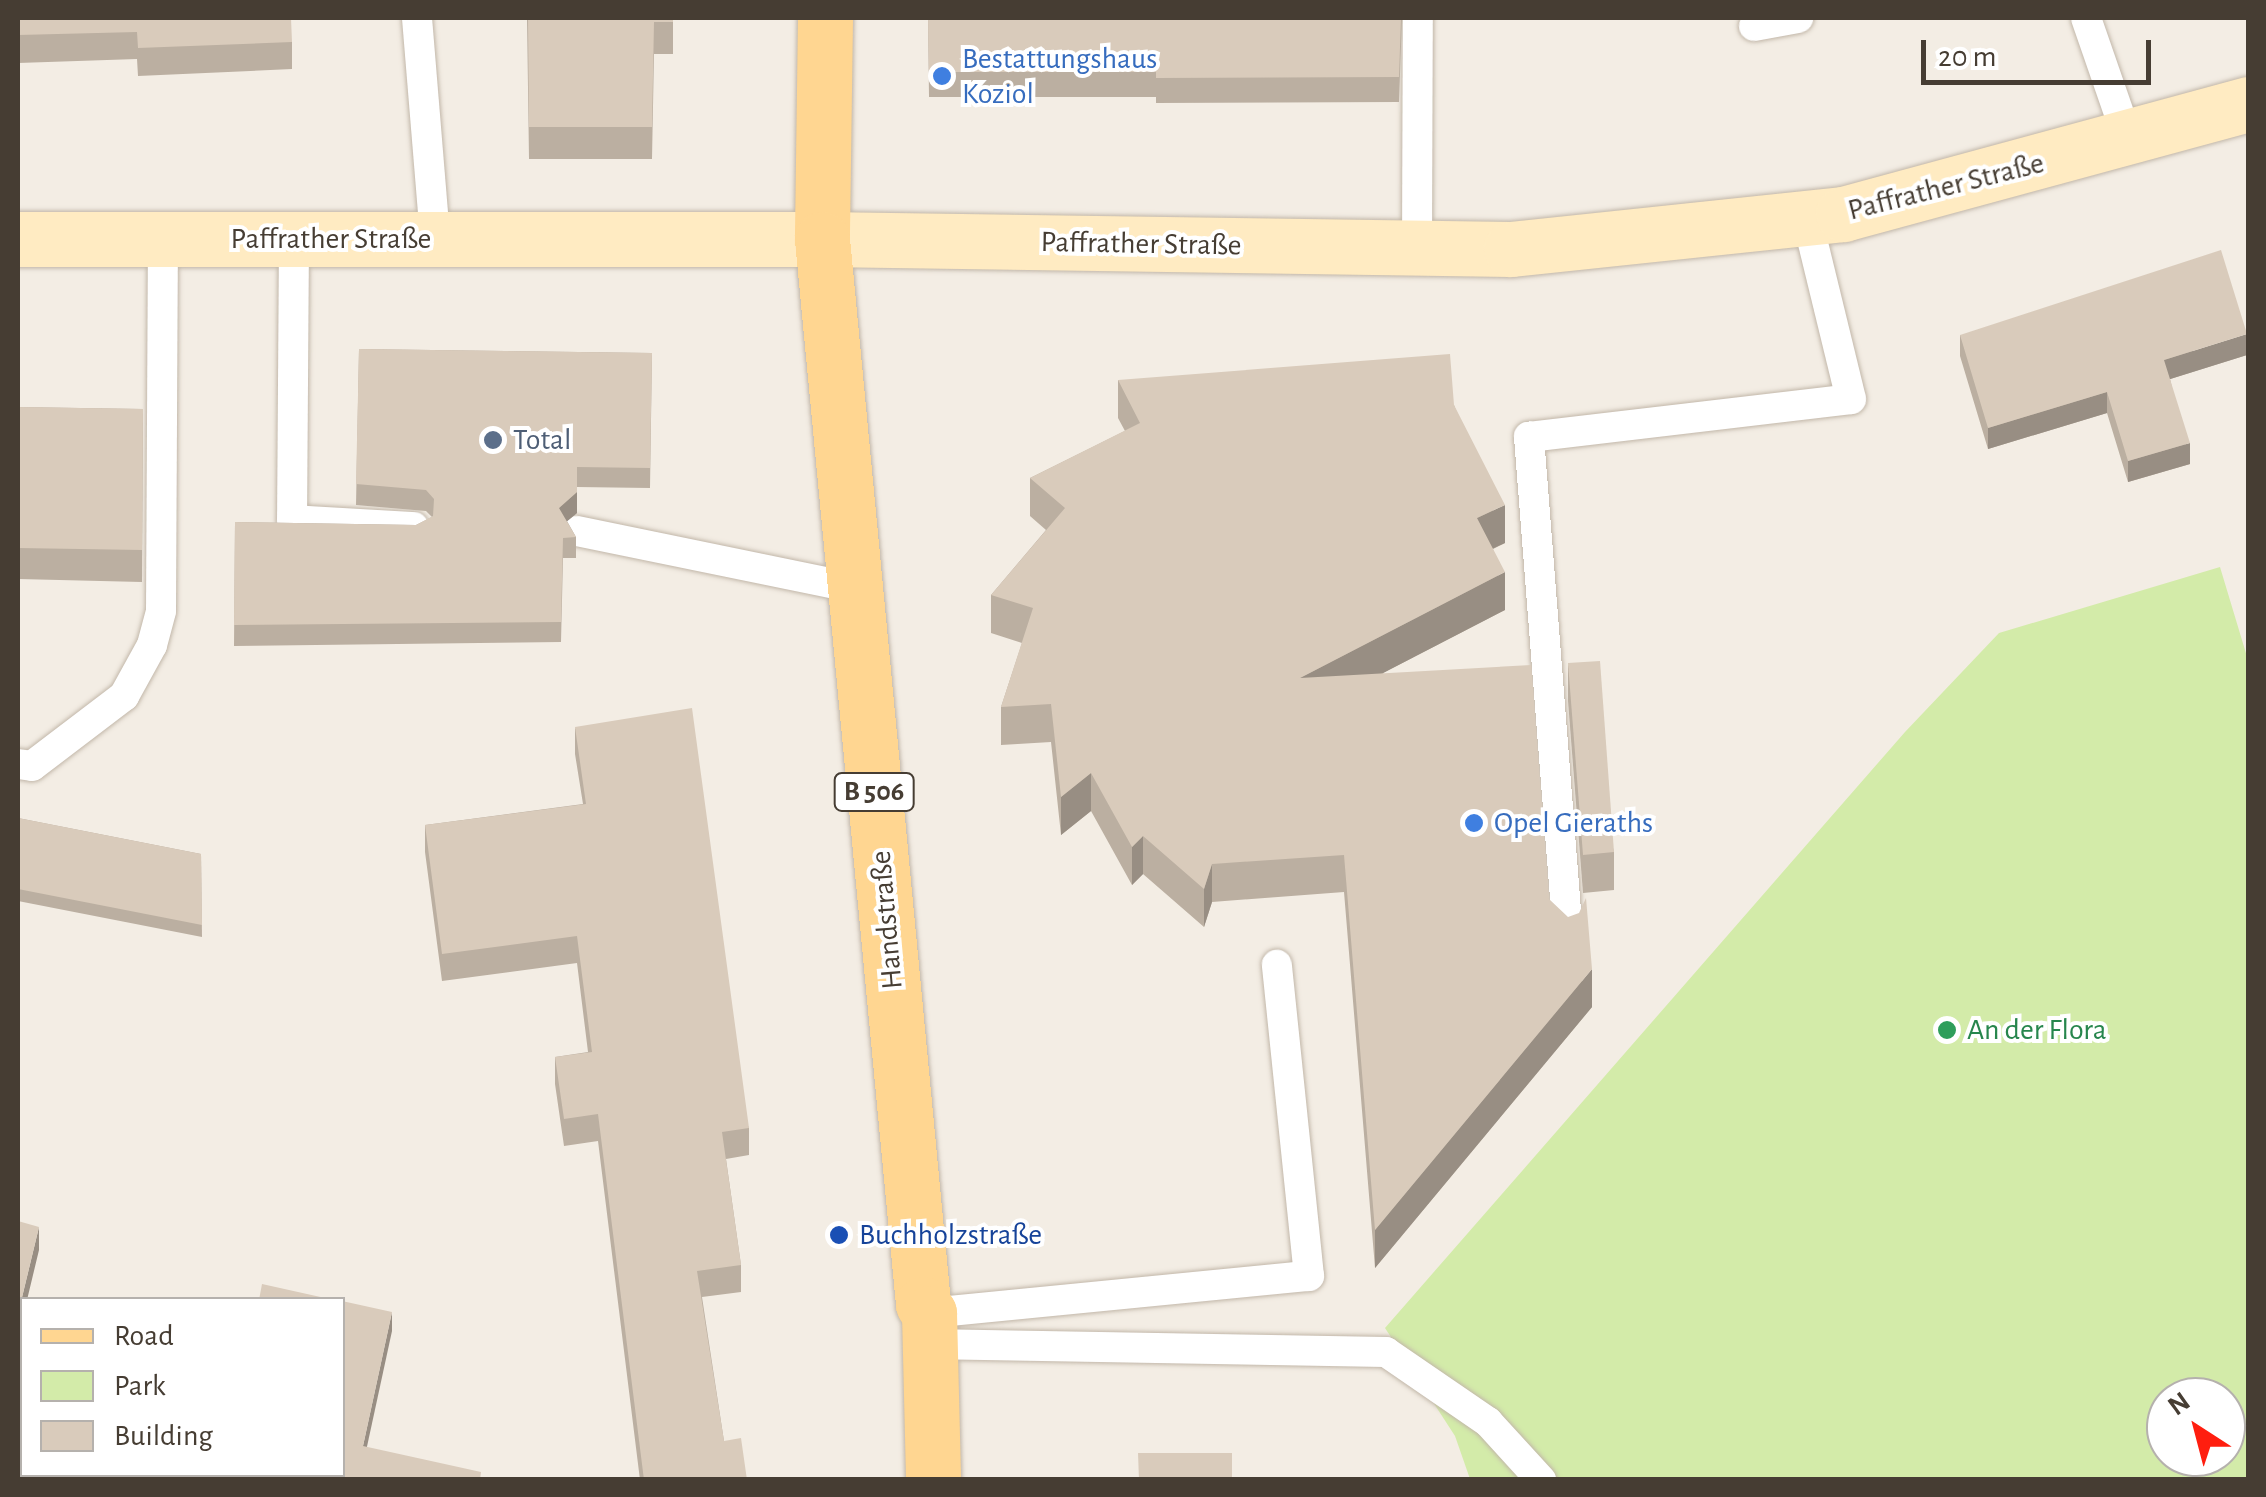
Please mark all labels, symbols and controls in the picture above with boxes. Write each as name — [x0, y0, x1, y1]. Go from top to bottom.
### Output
scale bar — [1926, 20, 2156, 82]
place label: Bestattungshaus Koziol — [962, 41, 1157, 112]
text: 20 m — [1938, 42, 1996, 72]
marker: Bestattungshaus Koziol — [931, 65, 953, 87]
street label: Paffrather Straße — [1844, 145, 2048, 229]
street label: Paffrather Straße — [231, 221, 431, 257]
street label: Paffrather Straße — [1040, 224, 1242, 264]
place label: Total — [513, 422, 571, 458]
marker: Total — [482, 429, 504, 451]
road number: B 506 — [832, 769, 916, 815]
place label: Opel Gieraths — [1494, 805, 1653, 841]
marker: Opel Gieraths — [1463, 812, 1485, 834]
street label: Handstraße — [863, 849, 911, 991]
place label: An der Flora — [1967, 1012, 2107, 1048]
marker: An der Flora — [1936, 1019, 1958, 1041]
place label: Buchholzstraße — [859, 1217, 1042, 1253]
marker: Buchholzstraße — [828, 1224, 850, 1246]
legend — [20, 1297, 345, 1477]
text: Road — [114, 1321, 174, 1351]
text: Park — [114, 1371, 166, 1401]
north arrow — [2146, 1377, 2246, 1477]
text: N — [2163, 1387, 2196, 1421]
text: Building — [114, 1421, 213, 1451]

